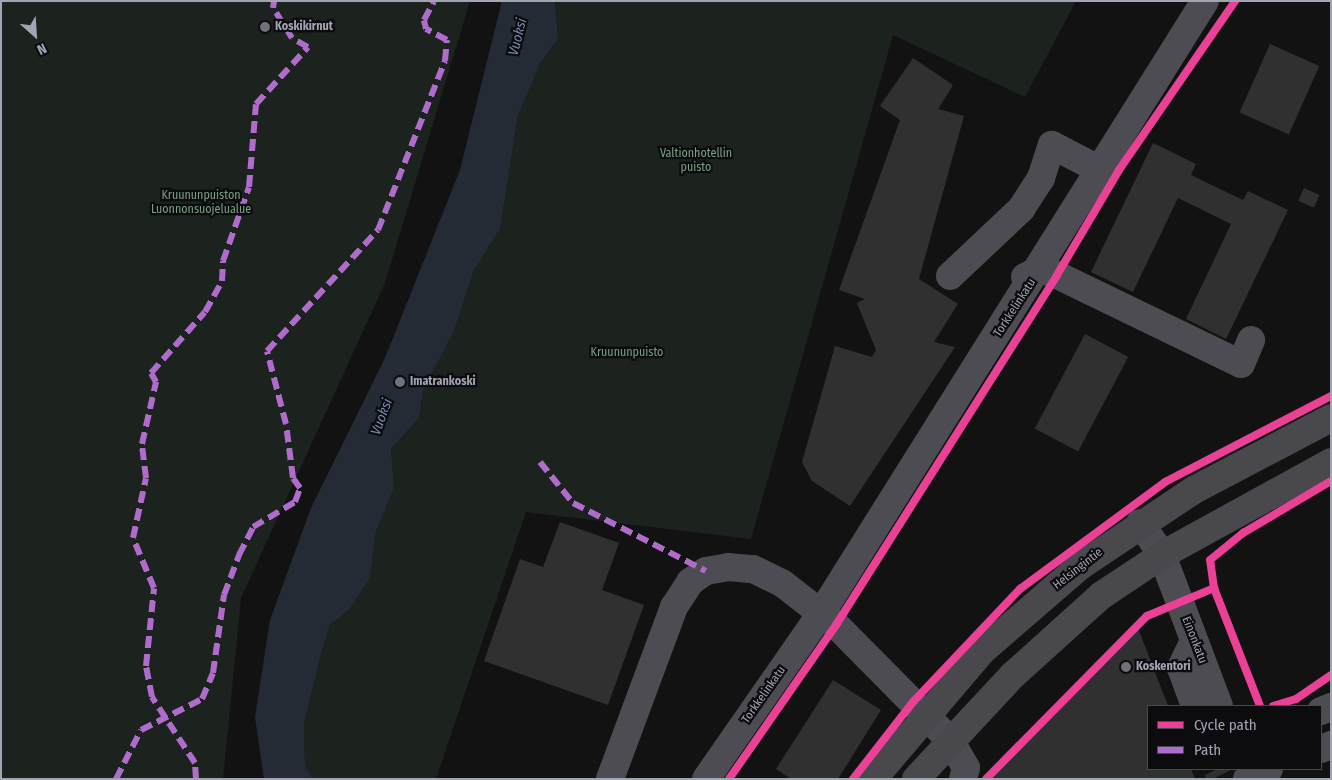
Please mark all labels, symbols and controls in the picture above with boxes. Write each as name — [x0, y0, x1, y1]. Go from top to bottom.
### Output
north arrow — [10, 10, 60, 60]
water label: Vuoksi — [505, 17, 531, 57]
place label: Koskikirnut — [275, 20, 333, 34]
marker: Koskikirnut — [259, 21, 271, 33]
text: N — [34, 39, 49, 58]
park label: Valtionhotellin puisto — [660, 147, 732, 175]
park label: Kruununpuiston Luonnonsuojelualue — [151, 189, 251, 217]
street label: Torkkelinkatu — [991, 276, 1039, 340]
park label: Kruununpuisto — [591, 346, 663, 360]
place label: Imatrankoski — [410, 375, 476, 389]
marker: Imatrankoski — [394, 376, 406, 388]
water label: Vuoksi — [368, 396, 396, 438]
street label: Helsingintie — [1050, 545, 1106, 593]
street label: Einonkatu — [1178, 614, 1210, 666]
place label: Koskentori — [1136, 660, 1191, 674]
marker: Koskentori — [1120, 661, 1132, 673]
street label: Torkkelinkatu — [739, 664, 789, 726]
legend — [1147, 705, 1322, 770]
text: Cycle path — [1194, 716, 1257, 734]
text: Path — [1194, 741, 1221, 759]

